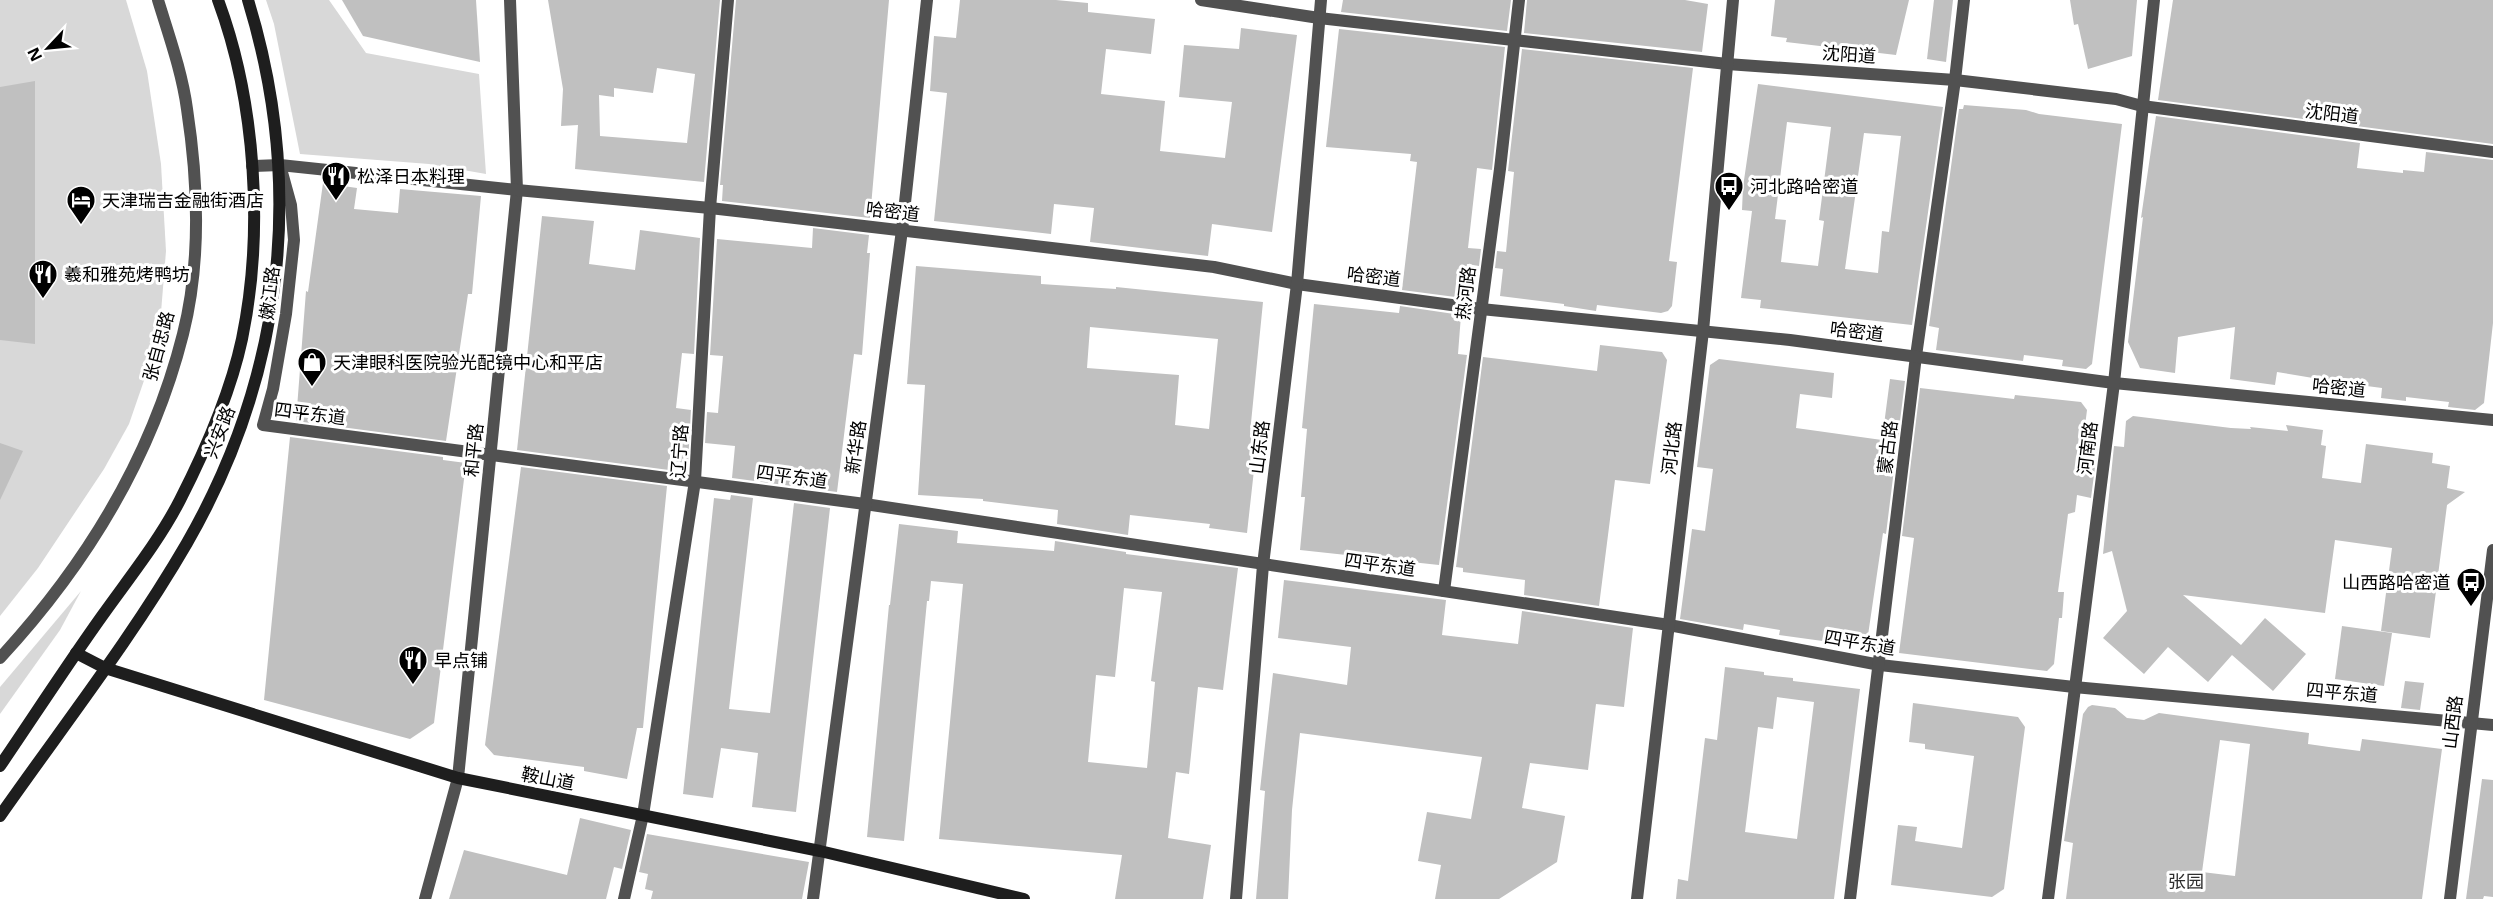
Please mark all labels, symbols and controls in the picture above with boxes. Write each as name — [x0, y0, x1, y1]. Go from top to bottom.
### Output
north arrow — [18, 18, 78, 78]
street label: 沈阳道 — [1821, 40, 1877, 68]
text: N — [22, 44, 47, 65]
street label: 沈阳道 — [2304, 98, 2360, 128]
restaurant icon: 松泽日本料理 — [320, 160, 352, 202]
place label: 松泽日本料理 — [357, 164, 465, 188]
bus stop icon: 河北路哈密道 — [1713, 170, 1745, 212]
place label: 河北路哈密道 — [1750, 174, 1858, 198]
hotel icon: 天津瑞吉金融街酒店 — [65, 184, 97, 226]
place label: 天津瑞吉金融街酒店 — [102, 188, 264, 212]
street label: 哈密道 — [865, 196, 921, 226]
restaurant icon: 羲和雅苑烤鸭坊 — [27, 258, 59, 300]
street label: 哈密道 — [1346, 261, 1402, 291]
place label: 羲和雅苑烤鸭坊 — [64, 262, 190, 286]
street label: 嫩江路 — [254, 265, 284, 321]
street label: 热河路 — [1450, 265, 1480, 321]
street label: 张自忠路 — [137, 308, 179, 384]
street label: 哈密道 — [1829, 316, 1885, 346]
shop icon: 天津眼科医院验光配镜中心和平店 — [296, 346, 328, 388]
place label: 天津眼科医院验光配镜中心和平店 — [333, 350, 603, 374]
street label: 哈密道 — [2311, 372, 2367, 402]
street label: 四平东道 — [273, 397, 347, 429]
street label: 兴安路 — [198, 402, 240, 462]
street label: 新华路 — [839, 419, 871, 475]
street label: 山东路 — [1244, 419, 1274, 475]
street label: 蒙古路 — [1872, 419, 1902, 475]
street label: 河北路 — [1656, 420, 1686, 476]
street label: 河南路 — [2072, 420, 2102, 476]
street label: 和平路 — [458, 422, 488, 478]
street label: 辽宁路 — [665, 423, 693, 479]
street label: 四平东道 — [755, 459, 829, 493]
street label: 四平东道 — [1343, 547, 1417, 581]
bus stop icon: 山西路哈密道 — [2455, 566, 2487, 608]
place label: 山西路哈密道 — [2342, 570, 2450, 594]
street label: 四平东道 — [1822, 624, 1898, 660]
restaurant icon: 早点铺 — [397, 644, 429, 686]
place label: 早点铺 — [434, 648, 488, 672]
street label: 四平东道 — [2305, 677, 2379, 707]
street label: 山西路 — [2437, 694, 2467, 750]
street label: 鞍山道 — [519, 761, 577, 795]
park label: 张园 — [2168, 869, 2204, 893]

